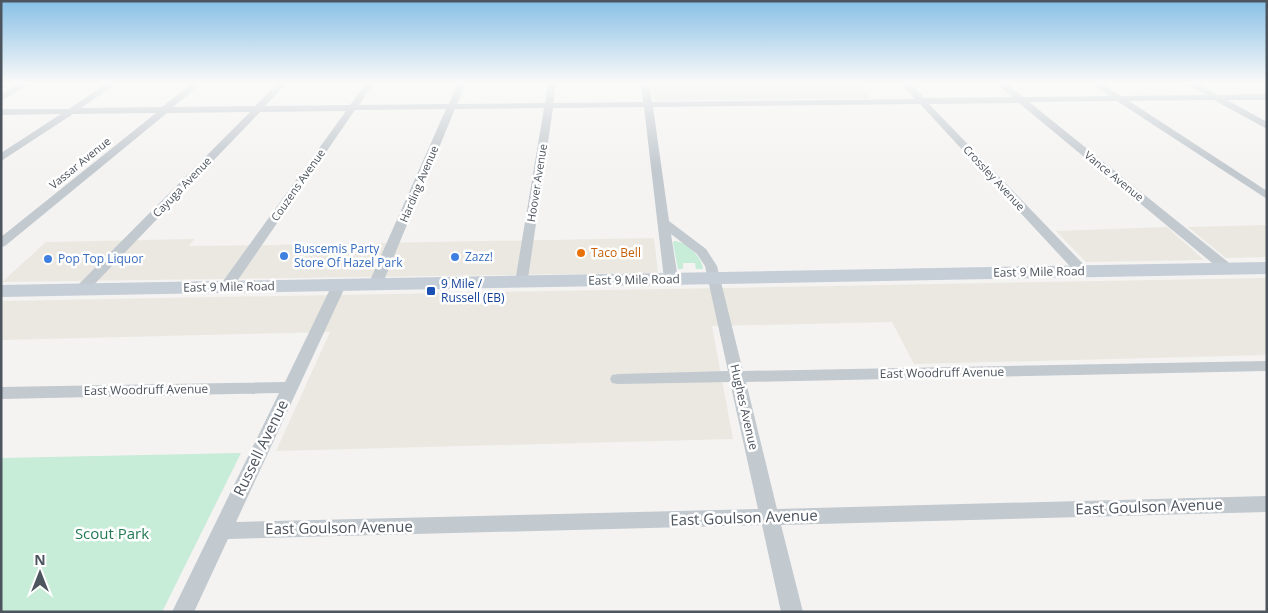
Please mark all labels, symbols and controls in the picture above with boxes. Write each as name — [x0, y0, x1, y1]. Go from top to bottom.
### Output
street label: Vassar Avenue — [46, 133, 114, 192]
street label: Crossley Avenue — [960, 142, 1029, 214]
street label: Harding Avenue — [396, 143, 441, 225]
street label: Hoover Avenue — [523, 143, 550, 223]
street label: Couzens Avenue — [267, 146, 328, 224]
street label: Vance Avenue — [1082, 147, 1147, 204]
street label: Cayuga Avenue — [149, 153, 214, 220]
place label: Buscemis Party Store Of Hazel Park — [294, 240, 403, 271]
place label: Taco Bell — [591, 244, 641, 261]
marker: Taco Bell — [575, 247, 587, 259]
place label: Zazz! — [465, 248, 493, 265]
place label: Pop Top Liquor — [58, 250, 143, 267]
marker: Buscemis Party Store Of Hazel Park — [278, 250, 290, 262]
marker: Zazz! — [449, 251, 461, 263]
marker: Pop Top Liquor — [42, 253, 54, 265]
street label: East 9 Mile Road — [993, 262, 1085, 281]
street label: East 9 Mile Road — [588, 270, 680, 289]
place label: 9 Mile / Russell (EB) — [441, 275, 505, 306]
street label: East 9 Mile Road — [183, 277, 275, 296]
marker: 9 Mile / Russell (EB) — [425, 285, 437, 297]
street label: Hughes Avenue — [726, 362, 763, 452]
street label: East Woodruff Avenue — [880, 363, 1005, 382]
street label: East Woodruff Avenue — [84, 380, 209, 399]
street label: Russell Avenue — [228, 396, 292, 499]
street label: East Goulson Avenue — [1075, 493, 1223, 519]
street label: East Goulson Avenue — [670, 504, 818, 530]
street label: East Goulson Avenue — [265, 516, 413, 538]
park label: Scout Park — [75, 523, 149, 543]
north arrow — [15, 548, 65, 598]
text: N — [34, 550, 46, 569]

